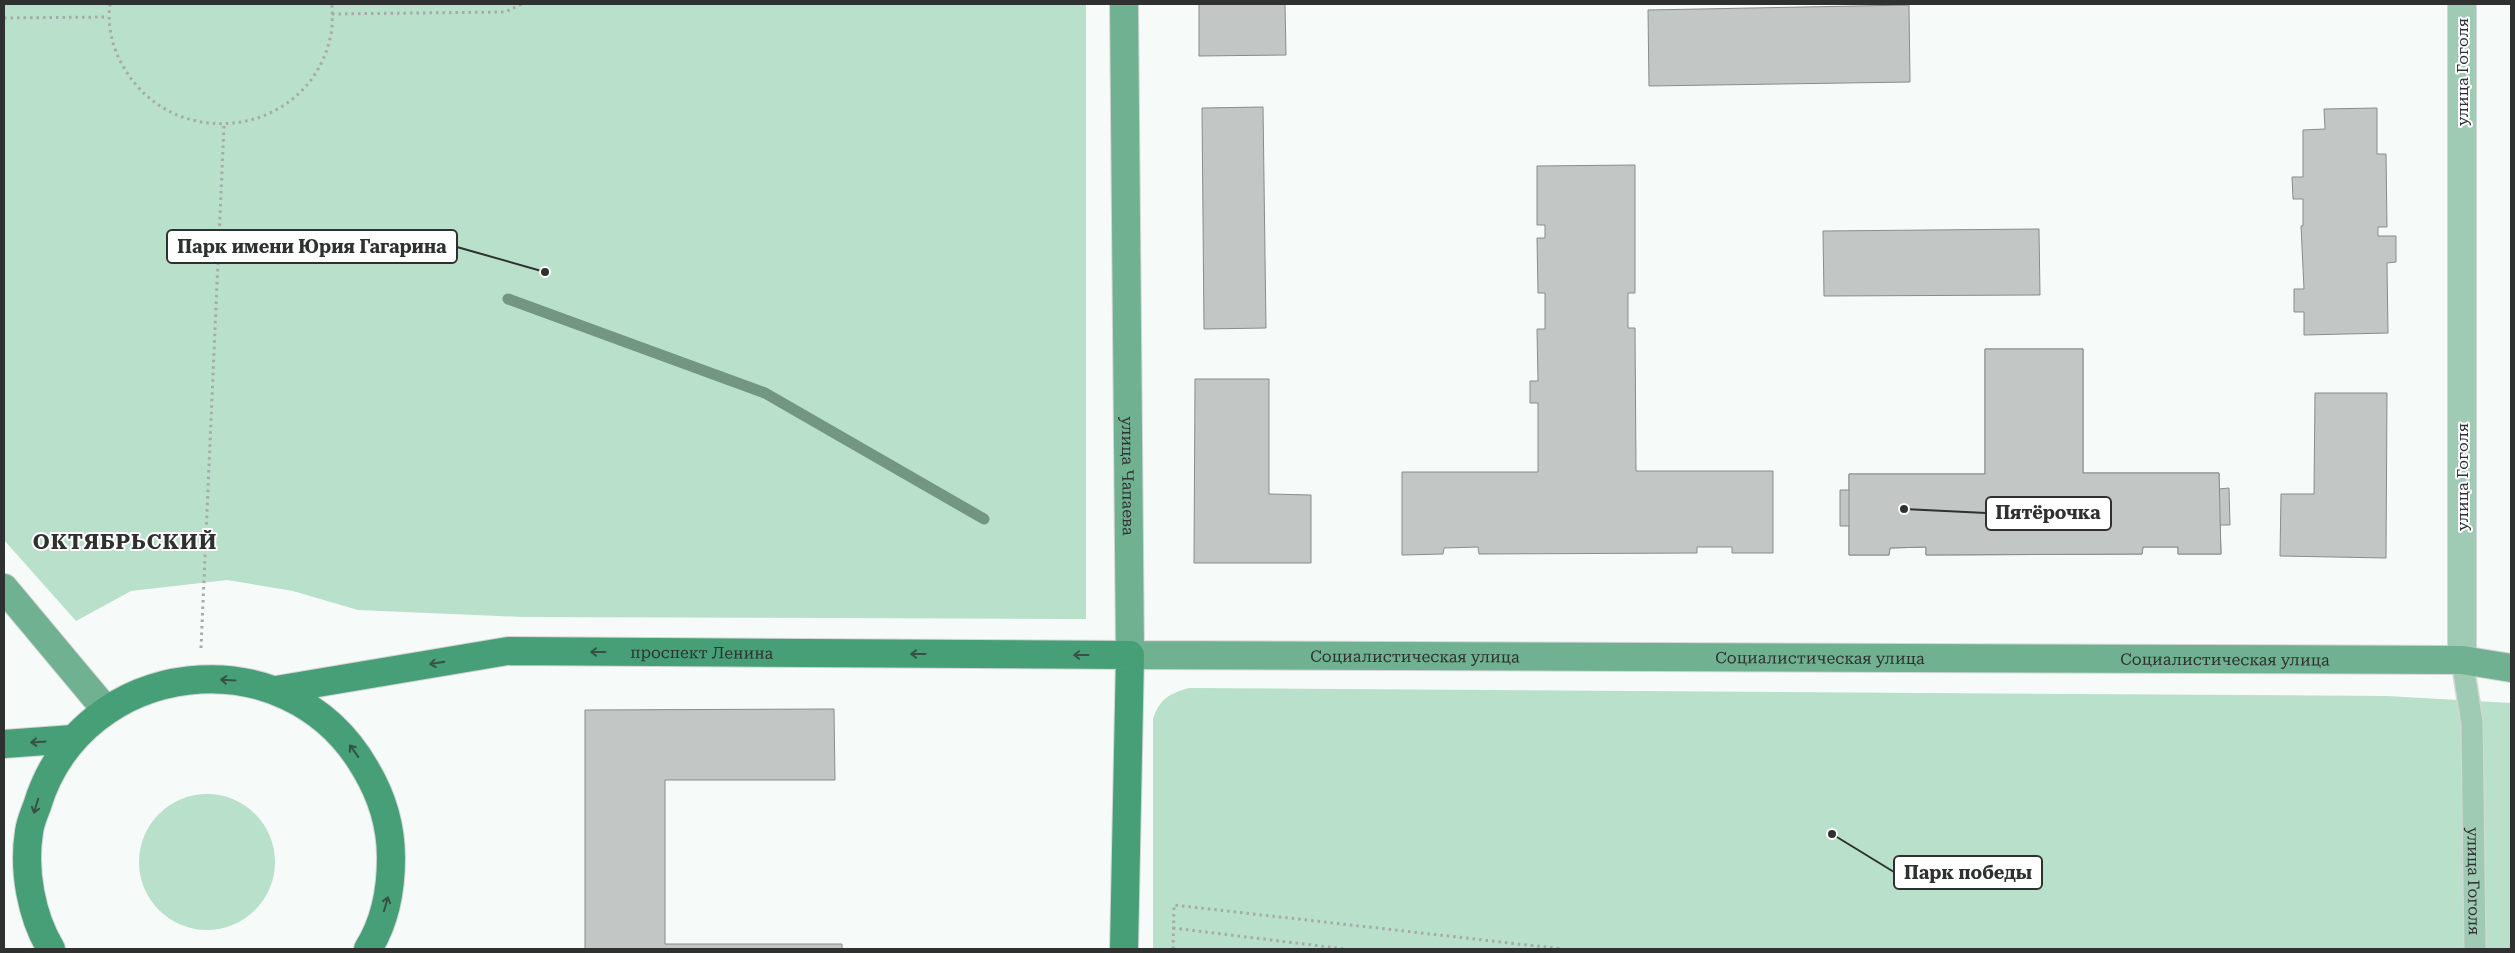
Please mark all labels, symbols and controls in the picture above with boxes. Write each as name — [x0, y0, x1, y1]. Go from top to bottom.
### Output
street label: улица Гоголя — [2453, 18, 2472, 126]
callout: Парк имени Юрия Гагарина — [167, 230, 457, 263]
text: Парк имени Юрия Гагарина — [177, 236, 447, 257]
street label: улица Чапаева — [1118, 416, 1138, 536]
street label: улица Гоголя — [2453, 423, 2472, 531]
callout: Пятёрочка — [1986, 497, 2111, 530]
text: Пятёрочка — [1995, 502, 2101, 523]
district label: ОКТЯБРЬСКИЙ — [33, 530, 217, 554]
street label: проспект Ленина — [630, 643, 774, 663]
one-way arrow — [591, 647, 607, 657]
street label: Социалистическая улица — [1310, 647, 1520, 666]
street label: Социалистическая улица — [1715, 648, 1925, 668]
one-way arrow — [911, 649, 927, 659]
one-way arrow — [1073, 650, 1090, 660]
street label: Социалистическая улица — [2120, 650, 2330, 670]
one-way arrow — [429, 659, 445, 669]
one-way arrow — [221, 675, 237, 684]
one-way arrow — [30, 737, 46, 746]
one-way arrow — [349, 745, 360, 758]
one-way arrow — [31, 798, 41, 814]
street label: улица Гоголя — [2463, 827, 2484, 935]
callout: Парк победы — [1894, 856, 2042, 889]
text: Парк победы — [1904, 862, 2032, 883]
one-way arrow — [381, 897, 391, 913]

